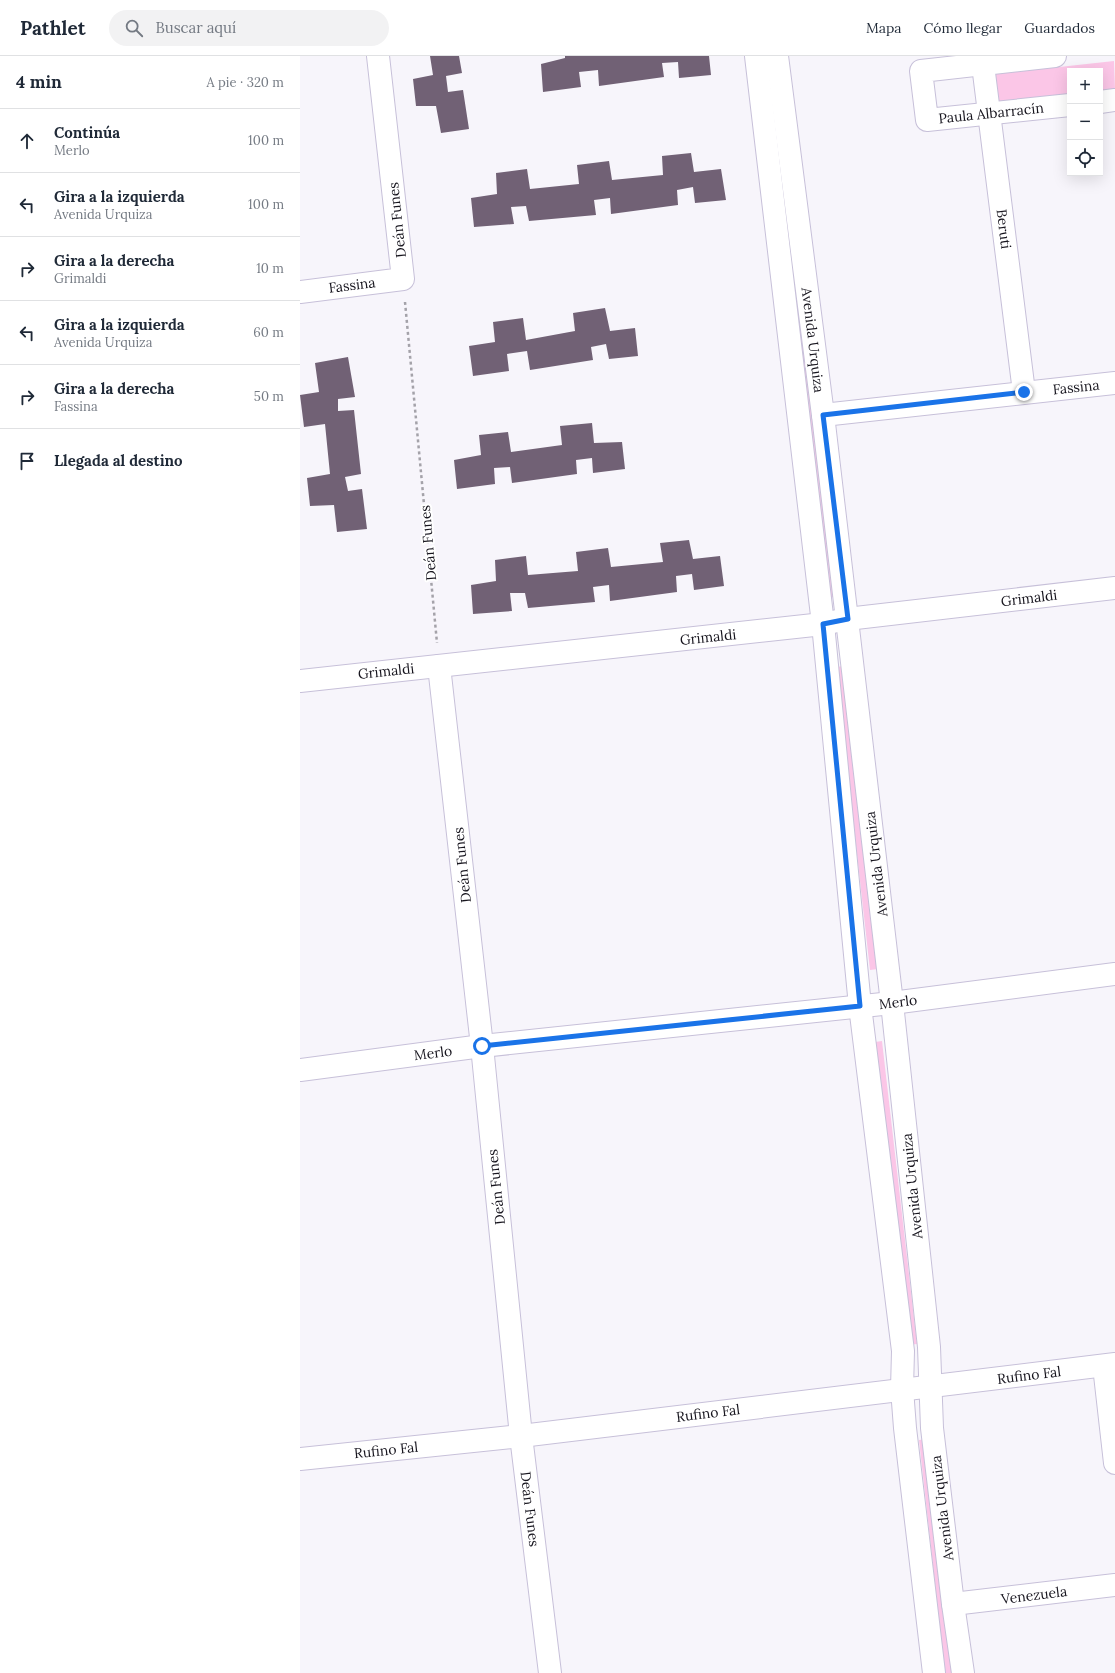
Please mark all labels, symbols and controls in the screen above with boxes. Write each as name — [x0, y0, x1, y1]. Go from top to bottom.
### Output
search box — [109, 10, 389, 46]
text: Pathlet — [20, 16, 85, 40]
icon: search — [123, 17, 145, 39]
text: Buscar aquí — [155, 18, 236, 37]
text: Mapa — [866, 19, 902, 37]
text: Cómo llegar — [924, 19, 1002, 37]
text: Guardados — [1024, 19, 1095, 37]
map controls — [1067, 68, 1103, 176]
button: + — [1067, 68, 1103, 104]
text: 4 min — [16, 71, 62, 93]
text: A pie · 320 m — [207, 74, 284, 91]
street label: Paula Albarracín — [938, 98, 1045, 127]
button: − — [1067, 104, 1103, 140]
text: Continúa — [54, 123, 120, 142]
icon: ahead — [16, 130, 38, 152]
text: 100 m — [248, 132, 284, 149]
button: locate — [1067, 140, 1103, 176]
text: Merlo — [54, 142, 90, 159]
street label: Deán Funes — [384, 181, 410, 259]
text: Gira a la izquierda — [54, 187, 185, 206]
icon: left — [16, 194, 38, 216]
text: 100 m — [248, 196, 284, 213]
text: Avenida Urquiza — [54, 206, 152, 223]
street label: Beruti — [993, 208, 1015, 250]
text: Gira a la derecha — [54, 251, 174, 270]
icon: right — [16, 258, 38, 280]
text: 10 m — [256, 260, 284, 277]
text: Grimaldi — [54, 270, 106, 287]
street label: Fassina — [328, 273, 376, 297]
street label: Avenida Urquiza — [797, 285, 828, 394]
text: Gira a la izquierda — [54, 315, 185, 334]
icon: left — [16, 322, 38, 344]
text: 60 m — [253, 324, 284, 341]
text: Avenida Urquiza — [54, 334, 152, 351]
street label: Fassina — [1052, 376, 1100, 398]
text: Gira a la derecha — [54, 379, 174, 398]
route end — [1015, 383, 1033, 401]
icon: right — [16, 386, 38, 408]
text: 50 m — [254, 388, 284, 405]
text: Fassina — [54, 398, 98, 415]
icon: arrive — [16, 450, 38, 472]
text: Llegada al destino — [54, 451, 183, 470]
street label: Deán Funes — [416, 504, 440, 582]
street label: Grimaldi — [1000, 586, 1058, 610]
street label: Grimaldi — [679, 625, 737, 649]
street label: Grimaldi — [357, 659, 415, 683]
street label: Avenida Urquiza — [861, 810, 892, 919]
street label: Deán Funes — [449, 826, 475, 904]
street label: Merlo — [878, 991, 918, 1013]
route start — [473, 1037, 491, 1055]
street label: Merlo — [413, 1042, 453, 1064]
street label: Avenida Urquiza — [898, 1132, 927, 1241]
street label: Deán Funes — [483, 1148, 509, 1226]
street label: Rufino Fal — [996, 1362, 1062, 1388]
street label: Rufino Fal — [675, 1400, 741, 1426]
street label: Rufino Fal — [353, 1438, 419, 1462]
street label: Avenida Urquiza — [927, 1454, 958, 1563]
street label: Deán Funes — [516, 1470, 544, 1548]
street label: Venezuela — [999, 1582, 1068, 1608]

